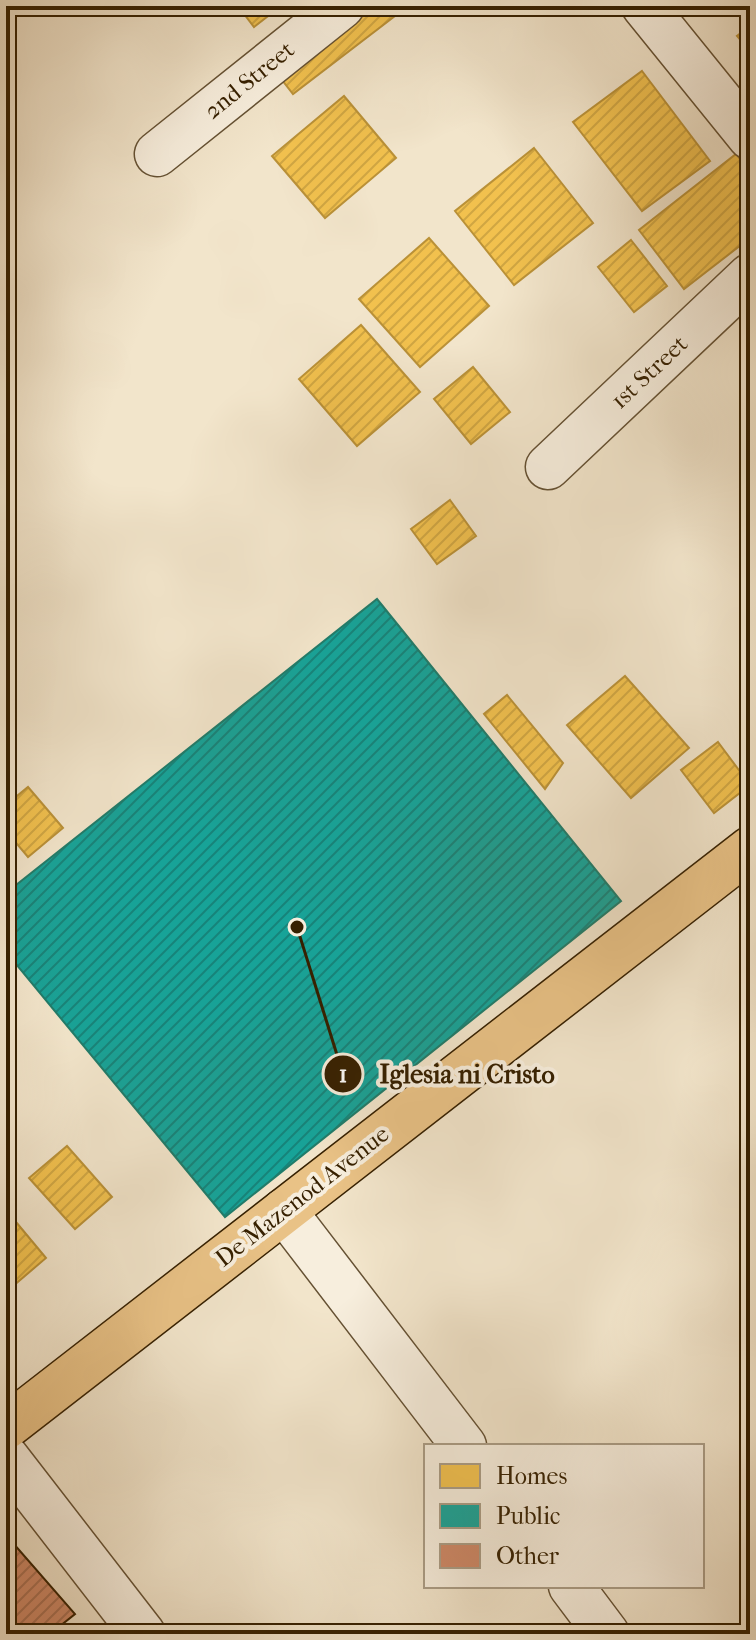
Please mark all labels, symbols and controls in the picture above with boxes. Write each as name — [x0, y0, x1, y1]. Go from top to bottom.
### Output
street label: 2nd Street — [198, 35, 300, 125]
street label: 1st Street — [605, 329, 693, 414]
callout: Iglesia ni Cristo — [323, 1049, 570, 1099]
text: Iglesia ni Cristo — [379, 1059, 555, 1090]
text: 1 — [339, 1060, 347, 1088]
street label: De Mazenod Avenue — [210, 1119, 394, 1272]
legend — [424, 1444, 704, 1588]
text: Homes — [496, 1462, 567, 1490]
text: Public — [496, 1502, 560, 1530]
text: Other — [496, 1542, 560, 1570]

